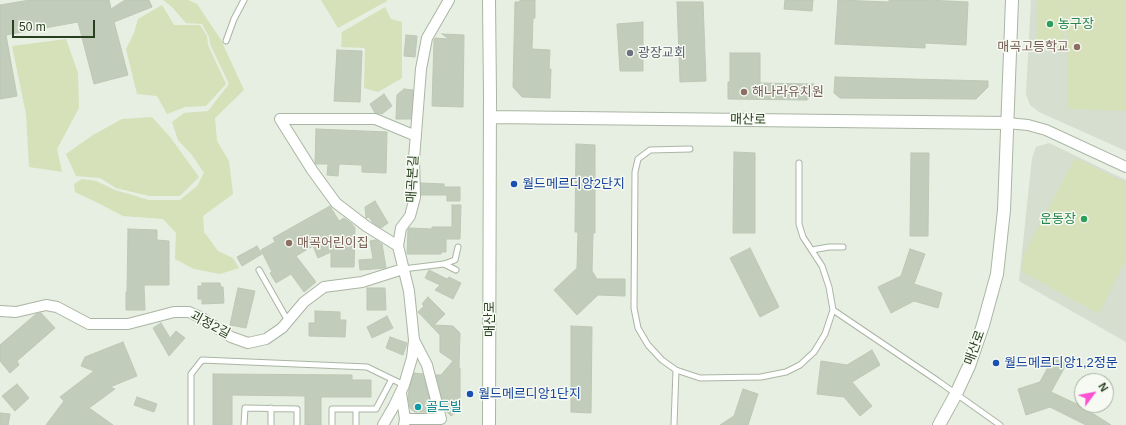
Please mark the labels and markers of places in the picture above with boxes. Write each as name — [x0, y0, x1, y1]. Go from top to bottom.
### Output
place label: 농구장 — [1058, 16, 1094, 32]
marker: 농구장 — [1045, 19, 1055, 29]
place label: 매곡고등학교 — [997, 39, 1069, 55]
marker: 매곡고등학교 — [1072, 42, 1082, 52]
place label: 광장교회 — [638, 45, 686, 61]
marker: 광장교회 — [625, 48, 635, 58]
place label: 해나라유치원 — [752, 84, 824, 100]
marker: 해나라유치원 — [739, 87, 749, 97]
place label: 월드메르디앙2단지 — [522, 176, 625, 192]
marker: 월드메르디앙2단지 — [509, 179, 519, 189]
place label: 운동장 — [1040, 211, 1076, 227]
marker: 운동장 — [1079, 214, 1089, 224]
place label: 매곡어린이집 — [297, 235, 369, 251]
marker: 매곡어린이집 — [284, 238, 294, 248]
place label: 월드메르디앙1,2정문 — [1004, 355, 1118, 371]
marker: 월드메르디앙1,2정문 — [991, 358, 1001, 368]
place label: 월드메르디앙1단지 — [478, 386, 581, 402]
marker: 월드메르디앙1단지 — [465, 389, 475, 399]
place label: 골드빌 — [426, 399, 462, 415]
marker: 골드빌 — [413, 402, 423, 412]

